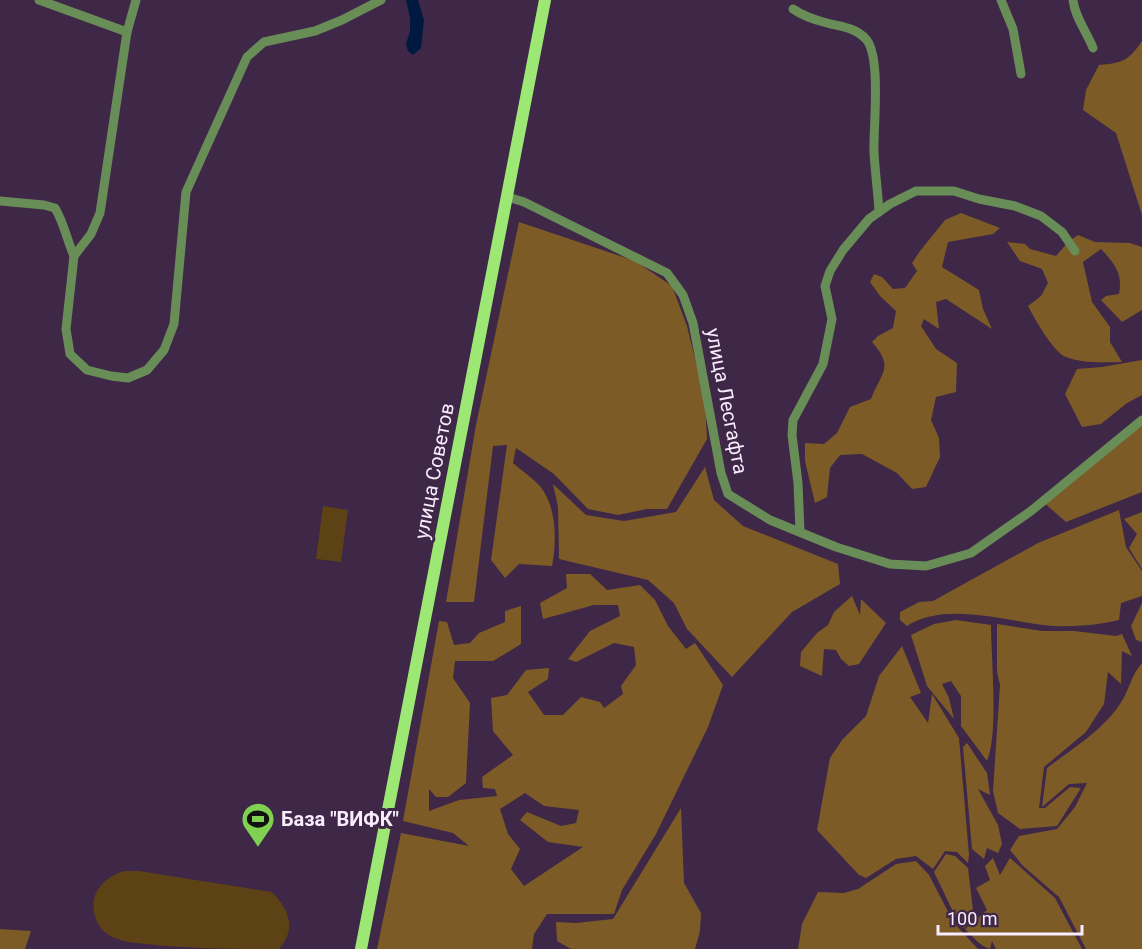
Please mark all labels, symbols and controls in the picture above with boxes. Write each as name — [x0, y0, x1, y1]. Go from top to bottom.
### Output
street label: улица Лесгафта — [701, 326, 753, 476]
street label: улица Советов — [409, 401, 459, 541]
sports icon: База "ВИФК" — [240, 801, 276, 848]
place label: База "ВИФК" — [281, 807, 399, 831]
scale bar — [938, 898, 1082, 936]
text: 100 m — [947, 908, 998, 929]

